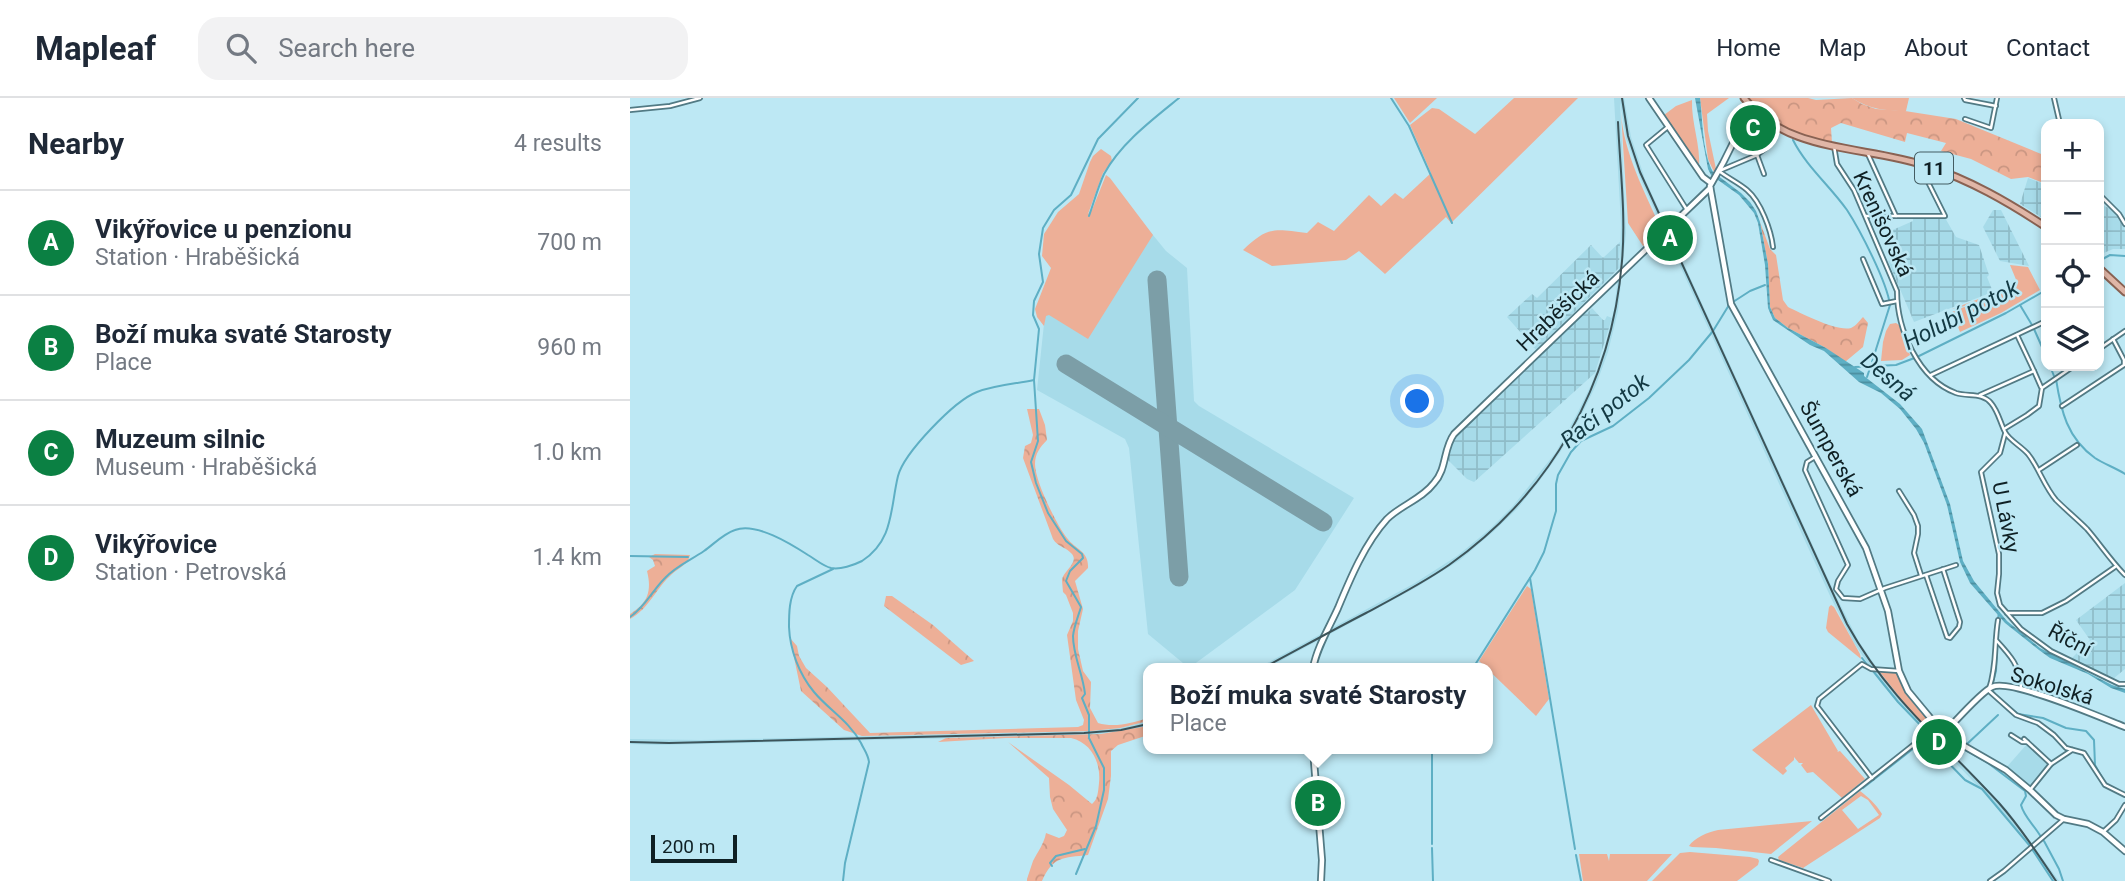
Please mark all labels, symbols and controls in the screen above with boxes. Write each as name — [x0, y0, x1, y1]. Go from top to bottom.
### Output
search box — [198, 17, 688, 80]
text: Mapleaf — [35, 29, 156, 68]
icon: search — [222, 29, 260, 67]
text: Search here — [278, 33, 415, 63]
text: Home — [1716, 34, 1781, 62]
text: Map — [1819, 34, 1866, 62]
text: About — [1904, 34, 1968, 62]
text: Contact — [2006, 34, 2090, 62]
pin: C — [1730, 102, 1776, 154]
map controls — [2041, 119, 2104, 371]
button: + — [2041, 119, 2104, 182]
text: Nearby — [28, 126, 124, 161]
text: 4 results — [514, 130, 602, 157]
road number: 11 — [1915, 152, 1953, 184]
street label: Krenišovská — [1848, 167, 1918, 281]
button: − — [2041, 182, 2104, 245]
pin: A — [1647, 212, 1693, 264]
text: Vikýřovice u penzionu — [95, 214, 352, 244]
text: A — [43, 229, 59, 256]
text: 700 m — [537, 229, 602, 256]
text: Station · Hraběšická — [95, 244, 300, 271]
button: locate — [2041, 245, 2104, 308]
street label: Hraběšická — [1512, 266, 1604, 356]
water label: Holubí potok — [1899, 274, 2024, 356]
button: layers — [2041, 308, 2104, 371]
text: Boží muka svaté Starosty — [95, 319, 392, 349]
text: B — [44, 334, 58, 361]
text: 960 m — [537, 334, 602, 361]
water label: Desná — [1855, 347, 1921, 407]
text: Place — [95, 349, 152, 376]
water label: Račí potok — [1555, 368, 1655, 454]
your location — [1400, 384, 1434, 418]
street label: Šumperská — [1795, 397, 1867, 501]
text: Muzeum silnic — [95, 424, 265, 454]
text: C — [43, 439, 59, 466]
text: 1.0 km — [533, 439, 602, 466]
text: Museum · Hraběšická — [95, 454, 317, 481]
street label: U Lávky — [1987, 479, 2025, 555]
text: Vikýřovice — [95, 529, 217, 559]
text: D — [44, 544, 58, 571]
text: 1.4 km — [533, 544, 602, 571]
text: Station · Petrovská — [95, 559, 287, 586]
street label: Říční — [2044, 619, 2097, 662]
street label: Sokolská — [2008, 662, 2096, 710]
popup — [1143, 663, 1493, 754]
text: Boží muka svaté Starosty — [1170, 680, 1466, 710]
text: Place — [1170, 710, 1227, 737]
pin: D — [1916, 716, 1962, 768]
pin: B — [1295, 777, 1341, 829]
scale bar — [651, 832, 737, 864]
text: 200 m — [662, 835, 715, 858]

